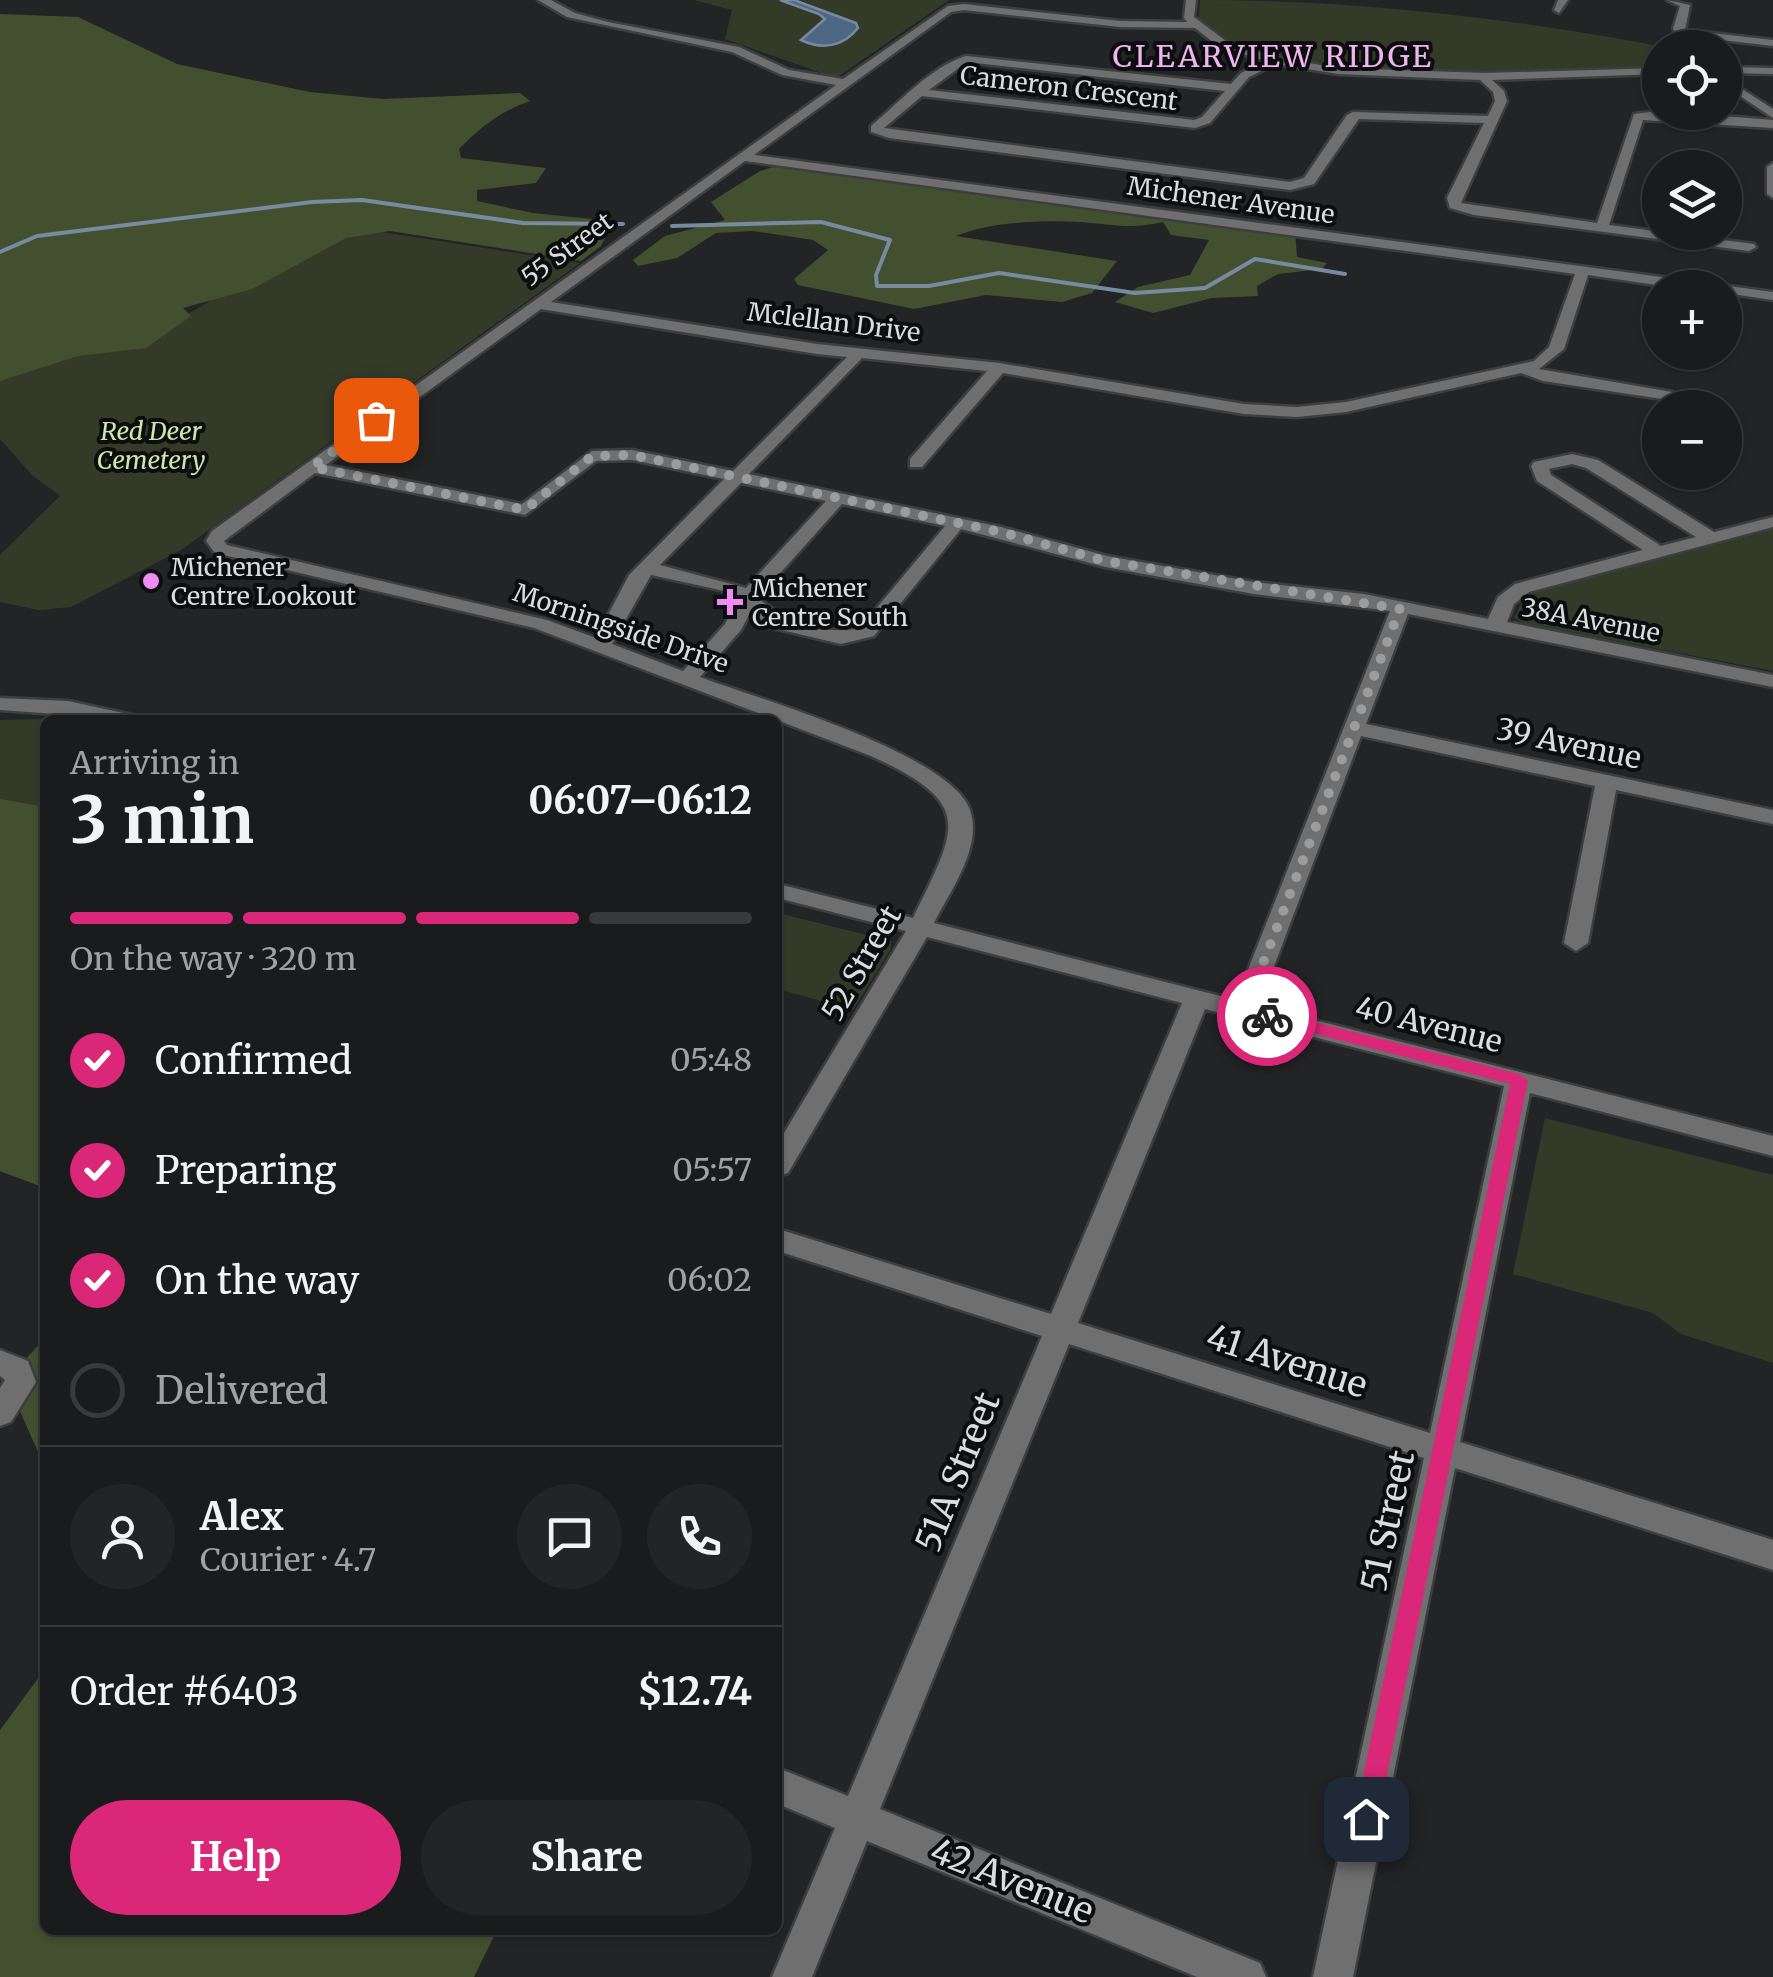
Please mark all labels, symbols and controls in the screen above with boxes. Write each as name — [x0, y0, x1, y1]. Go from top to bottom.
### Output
map controls — [1642, 30, 1742, 490]
button: locate — [1642, 30, 1742, 130]
district label: CLEARVIEW RIDGE — [1113, 37, 1433, 75]
street label: Cameron Crescent — [958, 59, 1180, 117]
button: layers — [1642, 150, 1742, 250]
street label: Michener Avenue — [1125, 170, 1337, 230]
street label: 55 Street — [515, 205, 619, 293]
button: + — [1642, 270, 1742, 370]
street label: Mclellan Drive — [746, 296, 922, 348]
pin — [334, 378, 419, 463]
button: − — [1642, 390, 1742, 490]
icon: bag — [349, 393, 404, 448]
park label: Red Deer Cemetery — [96, 415, 206, 476]
place label: Michener Centre Lookout — [171, 551, 356, 612]
marker: Michener Centre Lookout — [140, 570, 162, 592]
place label: Michener Centre South — [752, 572, 908, 633]
street label: Morningside Drive — [509, 576, 733, 680]
marker: Michener Centre South — [717, 589, 743, 615]
street label: 38A Avenue — [1519, 591, 1663, 649]
street label: 39 Avenue — [1493, 709, 1645, 777]
text: Arriving in — [70, 743, 239, 783]
text: 06:07–06:12 — [528, 777, 752, 824]
text: 3 min — [70, 779, 254, 861]
street label: 52 Street — [813, 898, 909, 1027]
text: On the way · 320 m — [70, 939, 356, 979]
courier — [1217, 966, 1317, 1066]
street label: 40 Avenue — [1352, 987, 1506, 1061]
icon: bike — [1240, 989, 1295, 1044]
icon: check — [70, 1033, 125, 1088]
text: Confirmed — [155, 1037, 352, 1084]
text: 05:48 — [670, 1040, 752, 1080]
icon: check — [70, 1143, 125, 1198]
text: Preparing — [155, 1147, 337, 1194]
text: 05:57 — [672, 1150, 752, 1190]
icon: check — [70, 1253, 125, 1308]
text: On the way — [155, 1257, 359, 1304]
text: 06:02 — [667, 1260, 752, 1300]
street label: 41 Avenue — [1201, 1314, 1373, 1408]
text: Delivered — [155, 1367, 328, 1414]
street label: 51A Street — [906, 1385, 1010, 1558]
street label: 51 Street — [1352, 1446, 1424, 1595]
button: person — [70, 1484, 175, 1589]
button: chat — [517, 1484, 622, 1589]
button: phone — [647, 1484, 752, 1589]
text: Alex — [200, 1493, 284, 1540]
text: Courier · 4.7 — [200, 1540, 376, 1580]
text: Order #6403 — [70, 1668, 299, 1715]
text: $12.74 — [637, 1668, 752, 1715]
pin — [1324, 1777, 1409, 1862]
icon: home — [1339, 1792, 1394, 1847]
button: Help — [70, 1800, 401, 1915]
button: Share — [421, 1800, 752, 1915]
street label: 42 Avenue — [924, 1828, 1100, 1934]

